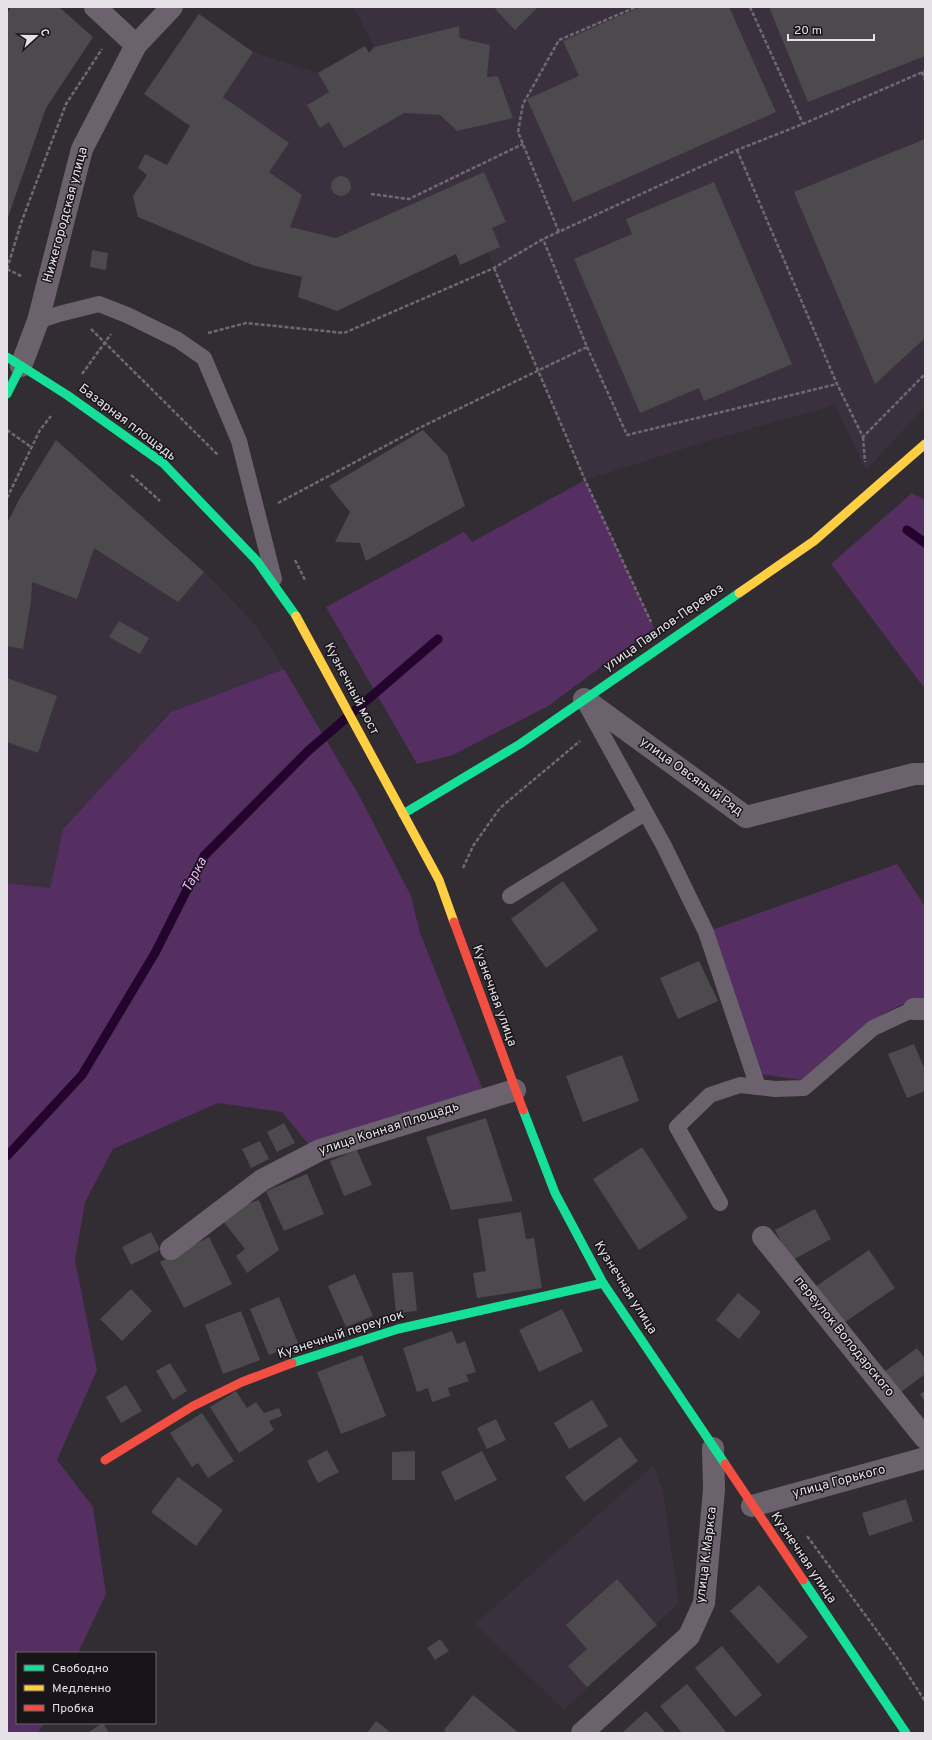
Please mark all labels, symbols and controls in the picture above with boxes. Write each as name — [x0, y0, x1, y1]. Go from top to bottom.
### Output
north arrow — [16, 16, 56, 56]
scale bar — [788, 16, 874, 42]
text: 20 m — [794, 23, 822, 39]
text: С — [37, 27, 52, 39]
street label: Нижегородская улица — [40, 145, 92, 285]
street label: Базарная площадь — [75, 381, 179, 465]
street label: улица Павлов-Перевоз — [601, 580, 727, 676]
street label: Кузнечный мост — [320, 640, 382, 738]
street label: улица Овсяный Ряд — [636, 734, 746, 820]
water label: Тарка — [179, 854, 212, 895]
street label: Кузнечная улица — [468, 943, 520, 1049]
street label: улица Конная Площадь — [317, 1099, 461, 1159]
street label: Кузнечная улица — [590, 1238, 660, 1338]
street label: переулок Володарского — [791, 1274, 897, 1400]
street label: Кузнечный переулок — [276, 1307, 406, 1363]
street label: улица Горького — [791, 1462, 887, 1502]
street label: улица К.Маркса — [693, 1506, 721, 1604]
street label: Кузнечная улица — [767, 1509, 839, 1607]
legend — [16, 1652, 156, 1724]
text: Свободно — [52, 1661, 109, 1677]
text: Медленно — [52, 1681, 112, 1697]
text: Пробка — [52, 1701, 94, 1717]

